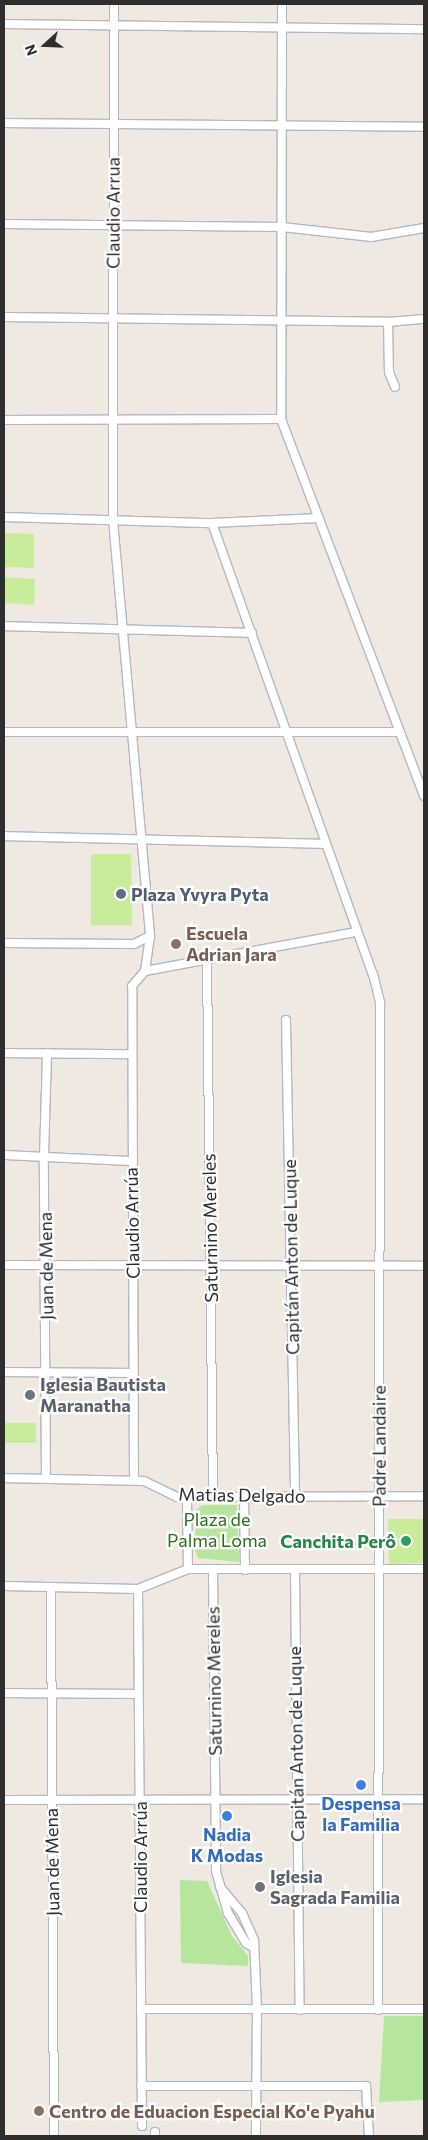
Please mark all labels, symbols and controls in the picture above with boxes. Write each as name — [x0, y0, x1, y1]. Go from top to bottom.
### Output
north arrow — [20, 20, 70, 70]
text: N — [21, 42, 40, 58]
street label: Claudio Arrua — [102, 157, 124, 269]
place label: Plaza Yvyra Pyta — [131, 883, 269, 905]
marker: Plaza Yvyra Pyta — [115, 888, 127, 900]
place label: Escuela Adrian Jara — [186, 923, 277, 966]
marker: Escuela Adrian Jara — [170, 938, 182, 950]
street label: Saturnino Mereles — [198, 1153, 222, 1303]
street label: Capitán Anton de Luque — [278, 1159, 304, 1355]
street label: Claudio Arrúa — [120, 1167, 144, 1279]
street label: Juan de Mena — [34, 1212, 58, 1320]
place label: Iglesia Bautista Maranatha — [40, 1374, 166, 1416]
street label: Padre Landaire — [368, 1385, 390, 1507]
marker: Iglesia Bautista Maranatha — [24, 1389, 36, 1401]
street label: Matias Delgado — [178, 1483, 306, 1507]
park label: Plaza de Palma Loma — [167, 1509, 267, 1552]
place label: Canchita Perô — [280, 1530, 396, 1552]
marker: Canchita Perô — [400, 1535, 412, 1547]
street label: Saturnino Mereles — [202, 1606, 226, 1756]
street label: Capitán Anton de Luque — [283, 1646, 309, 1842]
marker: Despensa la Familia — [355, 1779, 367, 1791]
place label: Despensa la Familia — [321, 1793, 401, 1836]
street label: Claudio Arrúa — [129, 1801, 151, 1913]
street label: Juan de Mena — [40, 1808, 64, 1916]
marker: Nadia K Modas — [221, 1810, 233, 1822]
place label: Nadia K Modas — [191, 1824, 263, 1866]
place label: Iglesia Sagrada Familia — [270, 1866, 400, 1908]
marker: Iglesia Sagrada Familia — [254, 1881, 266, 1893]
place label: Centro de Eduacion Especial Ko'e Pyahu — [49, 2100, 375, 2122]
marker: Centro de Eduacion Especial Ko'e Pyahu — [33, 2105, 45, 2117]

